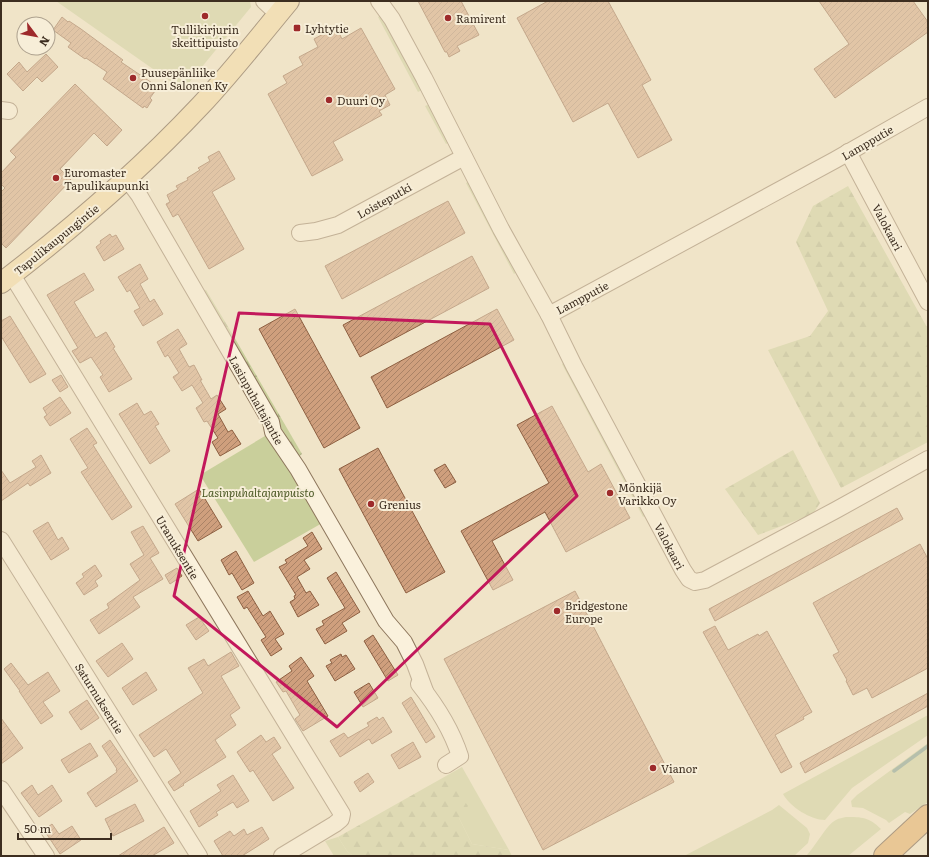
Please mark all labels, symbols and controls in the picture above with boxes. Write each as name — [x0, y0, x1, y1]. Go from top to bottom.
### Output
place label: Ramirent — [456, 10, 507, 26]
marker: Tullikirjurin skeittipuisto — [200, 11, 210, 21]
marker: Ramirent — [443, 13, 453, 23]
north arrow — [16, 16, 56, 56]
place label: Lyhtytie — [305, 20, 349, 36]
place label: Tullikirjurin skeittipuisto — [171, 21, 239, 50]
marker: Lyhtytie — [292, 23, 302, 33]
text: N — [36, 34, 55, 50]
place label: Puusepänliike Onni Salonen Ky — [141, 64, 229, 93]
marker: Puusepänliike Onni Salonen Ky — [128, 73, 138, 83]
place label: Duuri Oy — [337, 92, 386, 108]
marker: Duuri Oy — [324, 95, 334, 105]
street label: Lampputie — [838, 121, 896, 163]
place label: Euromaster Tapulikaupunki — [64, 164, 149, 193]
marker: Euromaster Tapulikaupunki — [51, 173, 61, 183]
street label: Loisteputki — [354, 178, 414, 222]
street label: Tapulikaupungintie — [10, 200, 102, 278]
street label: Valokaari — [869, 201, 907, 253]
street label: Lampputie — [553, 276, 611, 318]
street label: Lasinpuhaltajantie — [226, 353, 288, 447]
place label: Mönkijä Varikko Oy — [618, 479, 677, 508]
park label: Lasinpuhaltajanpuisto — [202, 484, 315, 500]
marker: Mönkijä Varikko Oy — [605, 488, 615, 498]
place label: Grenius — [379, 496, 421, 512]
marker: Grenius — [366, 499, 376, 509]
street label: Uranuksentie — [153, 512, 203, 582]
street label: Valokaari — [651, 520, 689, 572]
place label: Bridgestone Europe — [565, 597, 628, 626]
marker: Bridgestone Europe — [552, 606, 562, 616]
street label: Saturnuksentie — [72, 660, 128, 737]
place label: Vianor — [661, 760, 698, 776]
marker: Vianor — [648, 763, 658, 773]
scale bar — [18, 815, 111, 841]
text: 50 m — [24, 819, 51, 837]

